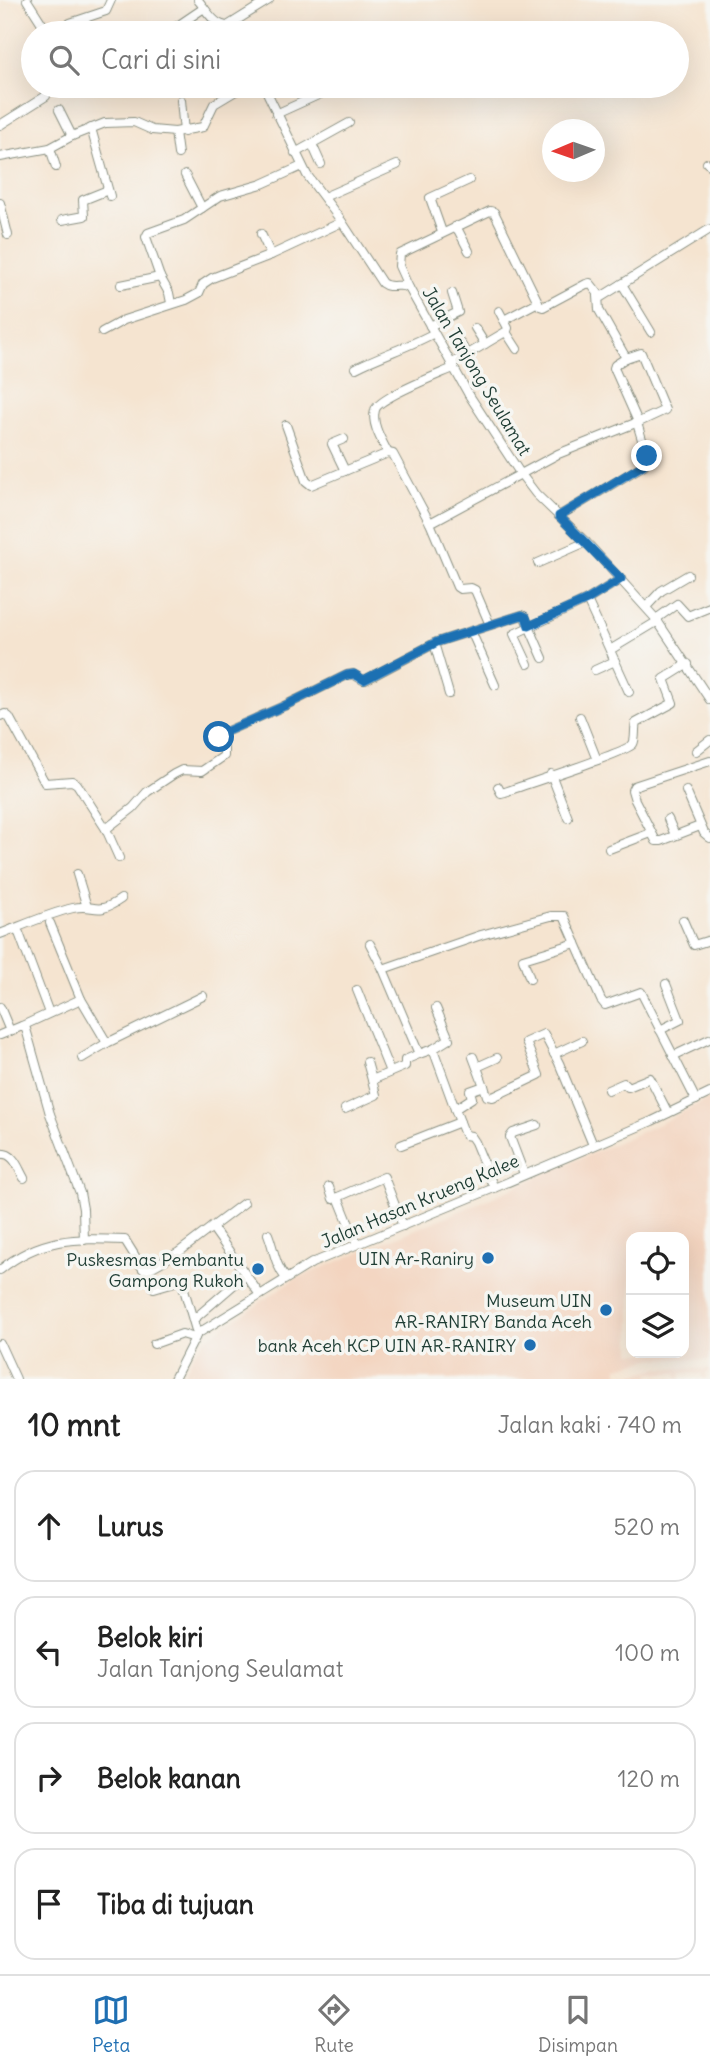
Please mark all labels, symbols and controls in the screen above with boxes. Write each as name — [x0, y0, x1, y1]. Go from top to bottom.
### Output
search box — [21, 21, 689, 98]
icon: search — [45, 41, 83, 79]
text: Cari di sini — [101, 43, 221, 76]
north arrow — [542, 119, 605, 182]
street label: Jalan Tanjong Seulamat — [417, 282, 537, 460]
route end — [631, 440, 662, 471]
route start — [203, 721, 234, 752]
street label: Jalan Hasan Krueng Kalee — [318, 1149, 522, 1253]
map controls — [626, 1232, 689, 1358]
button: locate — [626, 1232, 689, 1295]
place label: UIN Ar-Raniry — [358, 1247, 474, 1270]
place label: Puskesmas Pembantu Gampong Rukoh — [66, 1248, 244, 1292]
marker: UIN Ar-Raniry — [480, 1250, 496, 1266]
marker: Puskesmas Pembantu Gampong Rukoh — [250, 1261, 266, 1277]
place label: Museum UIN AR-RANIRY Banda Aceh — [395, 1289, 592, 1333]
button: layers — [626, 1295, 689, 1358]
marker: Museum UIN AR-RANIRY Banda Aceh — [598, 1302, 614, 1318]
place label: bank Aceh KCP UIN AR-RANIRY — [258, 1334, 516, 1357]
marker: bank Aceh KCP UIN AR-RANIRY — [522, 1337, 538, 1353]
text: 10 mnt — [28, 1406, 120, 1444]
text: Jalan kaki · 740 m — [498, 1410, 682, 1439]
icon: ahead — [30, 1507, 68, 1545]
text: Lurus — [97, 1510, 164, 1543]
text: 520 m — [613, 1512, 680, 1541]
text: Belok kiri — [97, 1621, 203, 1654]
icon: left — [30, 1633, 68, 1671]
text: 100 m — [615, 1638, 680, 1667]
text: Jalan Tanjong Seulamat — [97, 1654, 343, 1683]
icon: right — [30, 1759, 68, 1797]
text: Belok kanan — [97, 1762, 241, 1795]
text: 120 m — [617, 1764, 680, 1793]
icon: arrive — [30, 1885, 68, 1923]
text: Tiba di tujuan — [97, 1888, 254, 1921]
tab: Peta — [92, 1991, 130, 2057]
tab: Rute — [314, 1991, 354, 2057]
tab: Disimpan — [538, 1991, 618, 2057]

